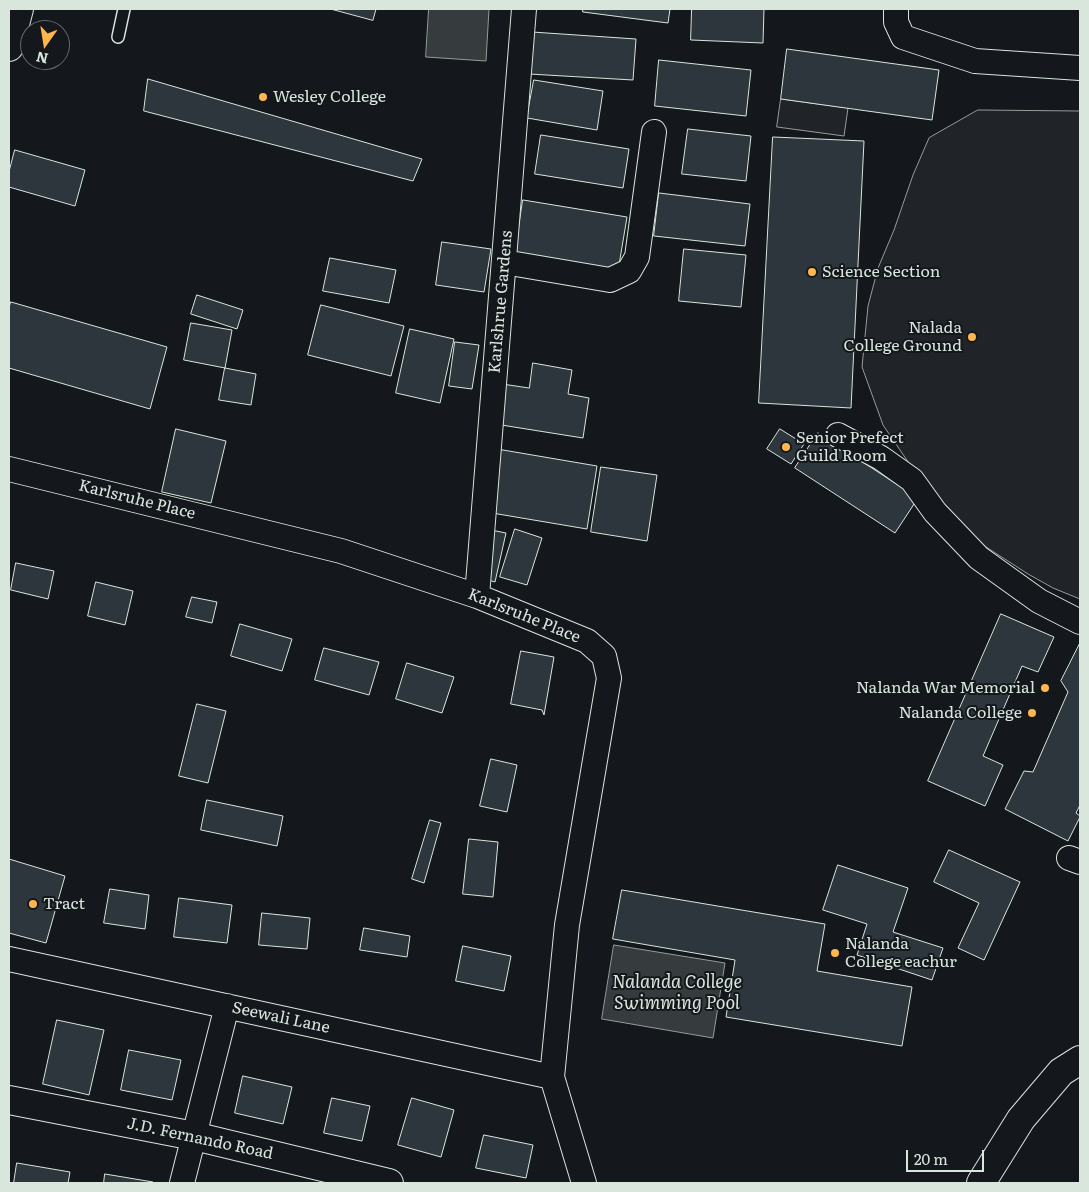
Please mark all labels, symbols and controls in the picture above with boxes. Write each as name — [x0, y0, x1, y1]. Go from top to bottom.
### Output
north arrow — [20, 20, 70, 70]
text: N — [34, 48, 50, 70]
place label: Wesley College — [273, 87, 386, 107]
marker: Wesley College — [257, 91, 269, 103]
street label: Karlshrue Gardens — [485, 230, 517, 374]
place label: Science Section — [822, 262, 940, 282]
marker: Science Section — [806, 266, 818, 278]
place label: Nalada College Ground — [844, 318, 962, 356]
marker: Nalada College Ground — [966, 331, 978, 343]
place label: Senior Prefect Guild Room — [796, 428, 904, 466]
marker: Senior Prefect Guild Room — [780, 441, 792, 453]
street label: Karlsruhe Place — [77, 476, 197, 524]
street label: Karlsruhe Place — [465, 585, 583, 647]
place label: Nalanda War Memorial — [856, 678, 1035, 698]
marker: Nalanda War Memorial — [1039, 682, 1051, 694]
place label: Nalanda College — [899, 703, 1022, 723]
marker: Nalanda College — [1026, 707, 1038, 719]
place label: Tract — [43, 894, 85, 914]
marker: Tract — [27, 898, 39, 910]
place label: Nalanda College eachur — [845, 934, 957, 972]
marker: Nalanda College eachur — [829, 947, 841, 959]
water label: Nalanda College Swimming Pool — [612, 972, 742, 1014]
street label: Seewali Lane — [230, 998, 332, 1038]
street label: J.D. Fernando Road — [125, 1114, 275, 1164]
scale bar — [909, 1140, 986, 1172]
text: 20 m — [914, 1147, 948, 1170]

